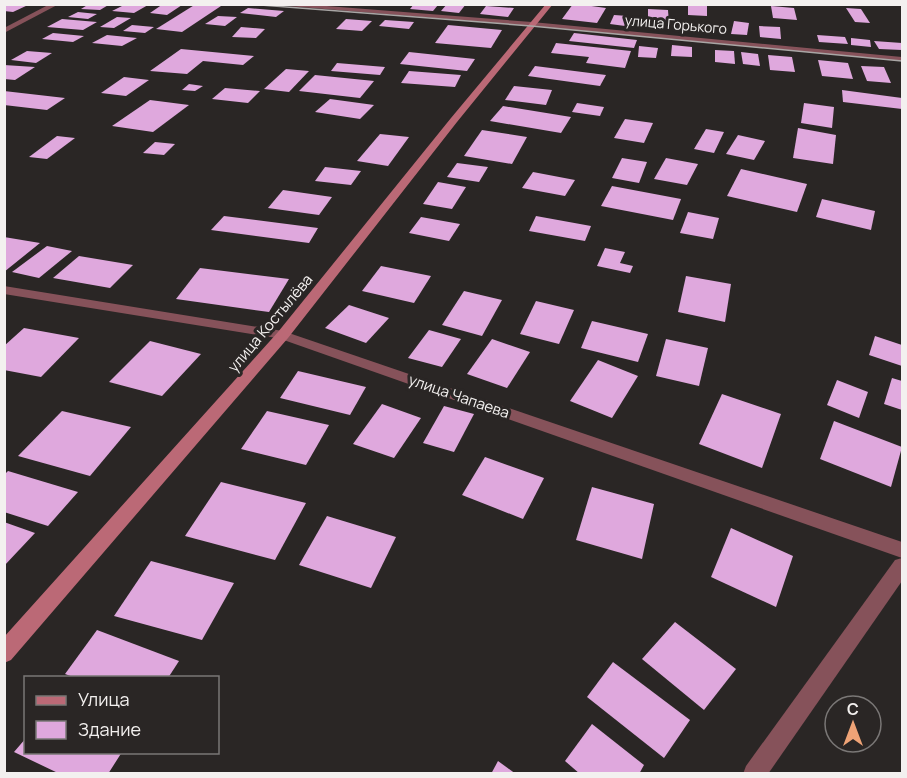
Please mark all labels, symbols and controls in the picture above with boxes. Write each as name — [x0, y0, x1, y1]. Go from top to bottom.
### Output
street label: улица Горького — [624, 10, 728, 38]
street label: улица Костылёва — [223, 269, 317, 377]
street label: улица Чапаева — [406, 369, 512, 423]
legend — [24, 676, 219, 754]
text: Улица — [78, 687, 130, 711]
north arrow — [823, 694, 883, 754]
text: С — [847, 698, 859, 720]
text: Здание — [78, 717, 141, 741]

